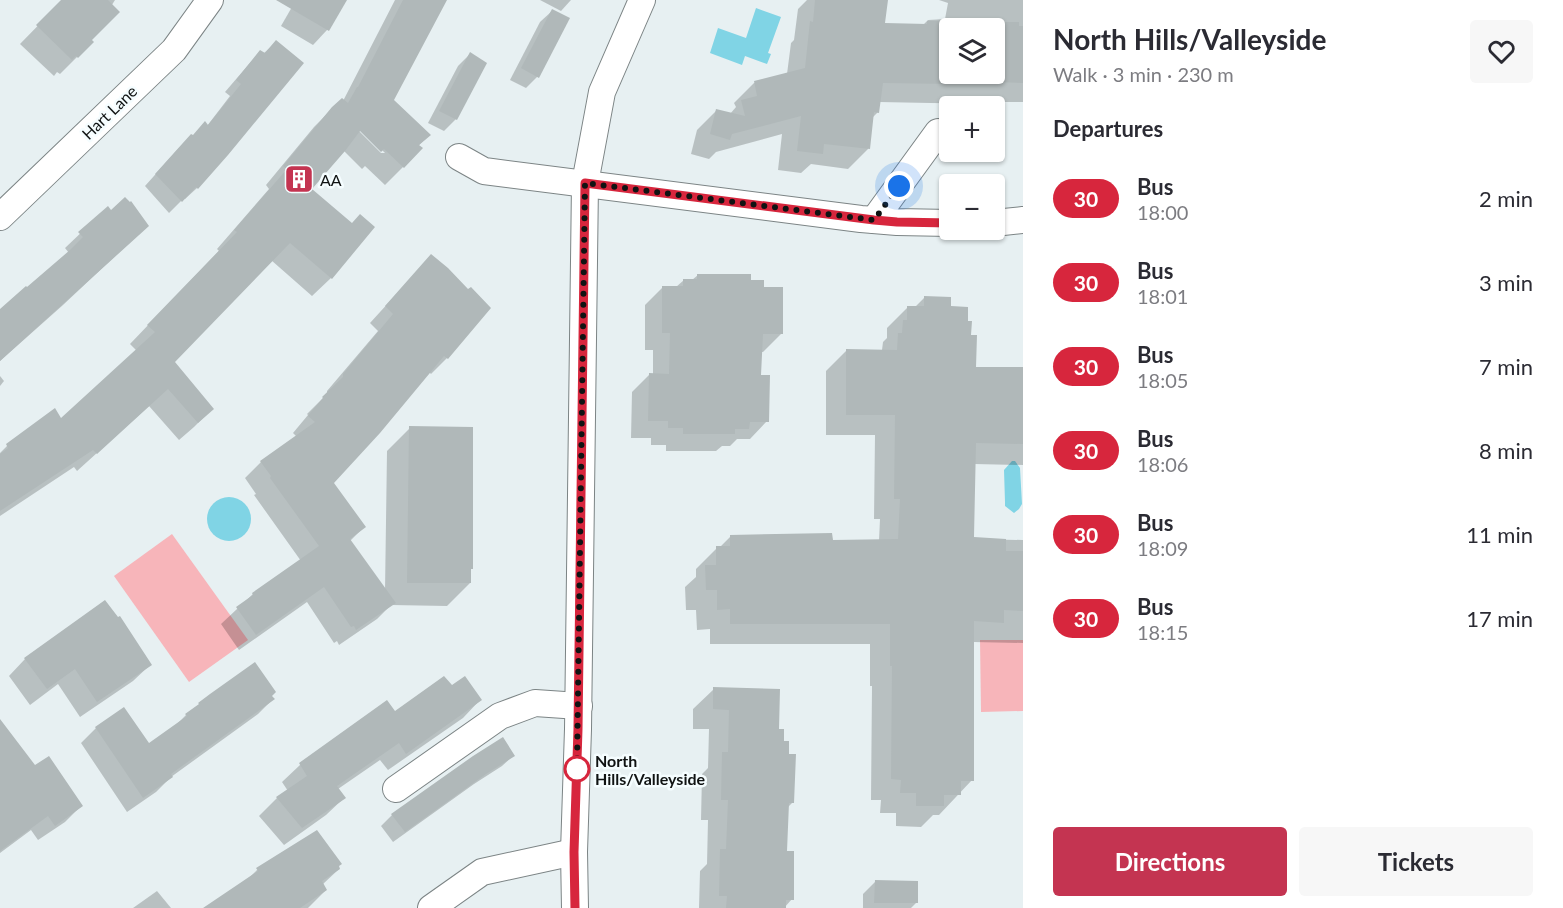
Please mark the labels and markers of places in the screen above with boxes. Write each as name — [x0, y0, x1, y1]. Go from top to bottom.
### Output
building icon: AA — [283, 163, 315, 195]
place label: AA — [320, 170, 342, 189]
place label: North Hills/Valleyside — [595, 751, 706, 788]
marker: North Hills/Valleyside — [564, 756, 590, 782]

